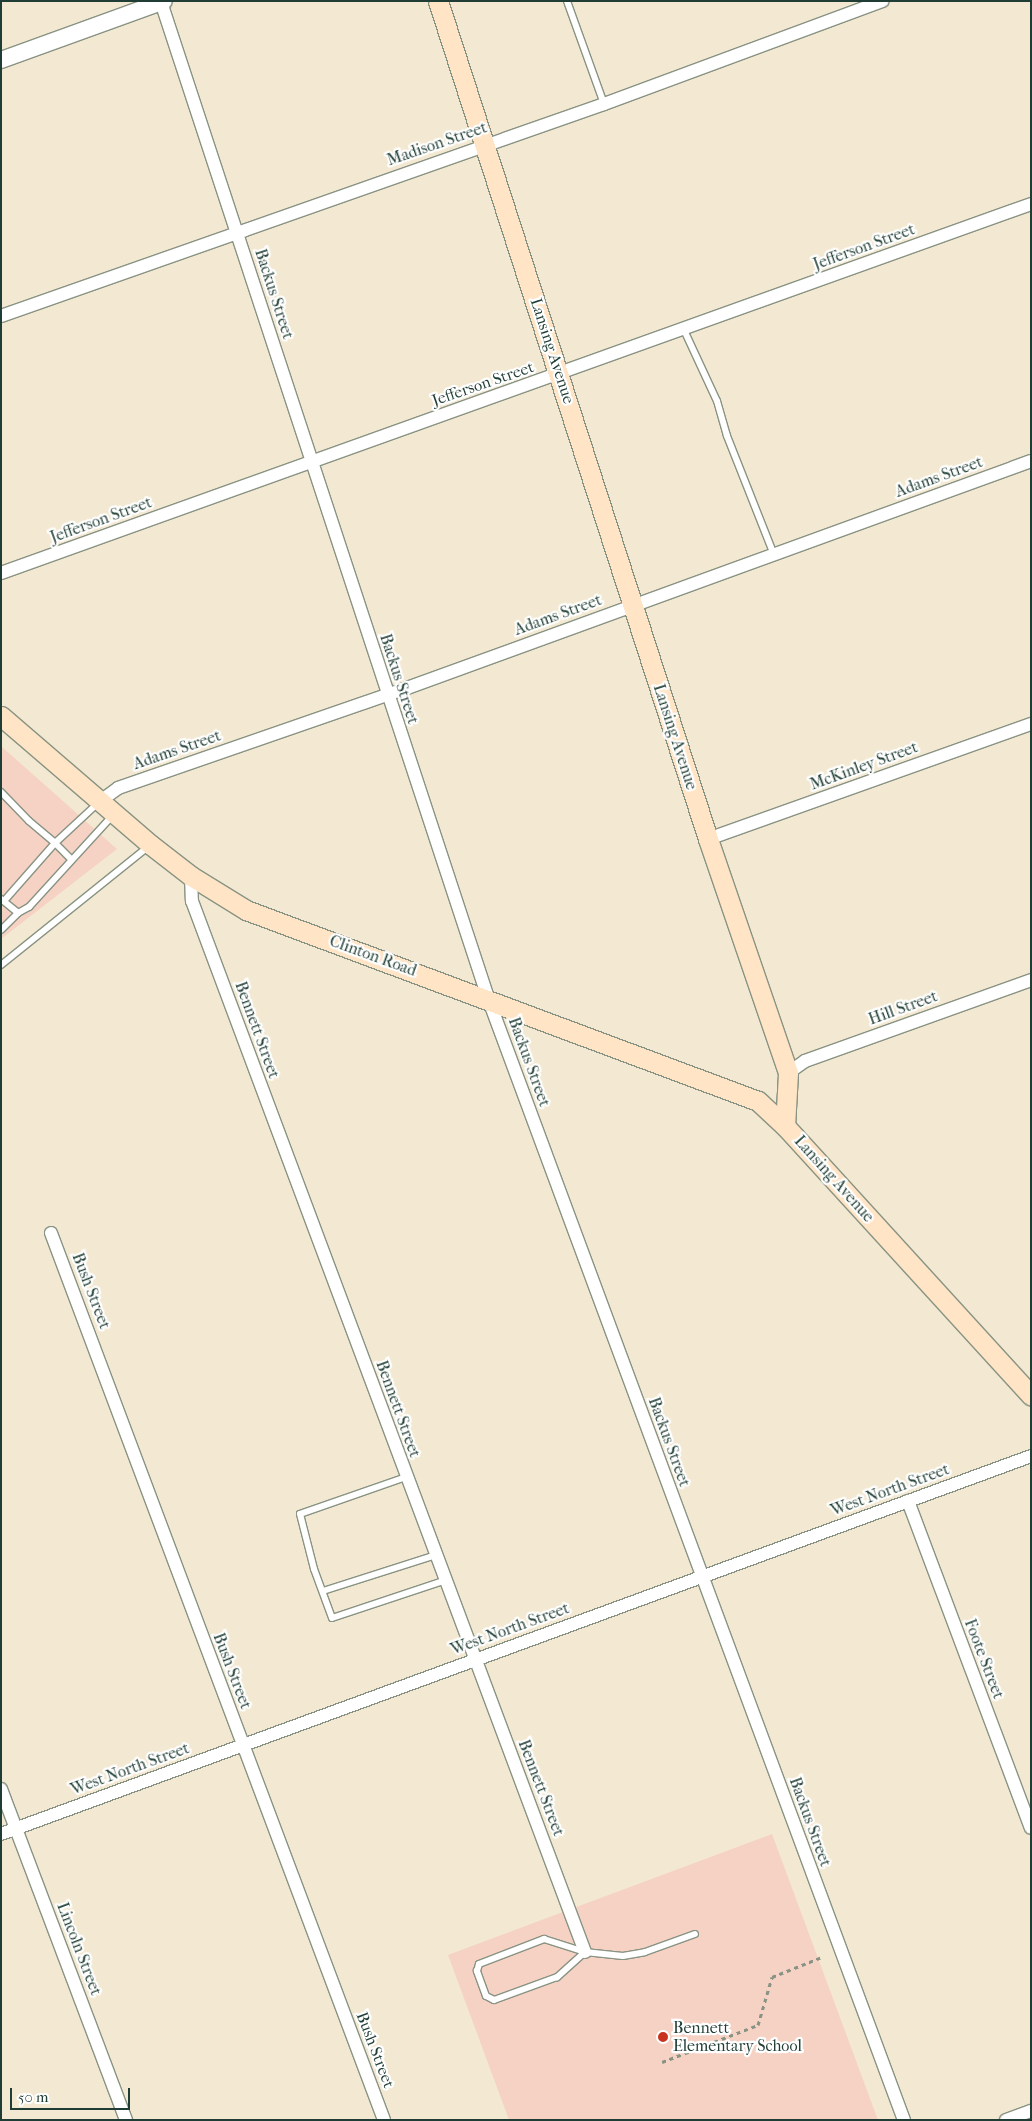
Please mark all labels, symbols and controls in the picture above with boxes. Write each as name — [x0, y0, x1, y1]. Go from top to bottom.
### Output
street label: Madison Street — [385, 118, 489, 170]
street label: Jefferson Street — [811, 220, 917, 274]
street label: Backus Street — [250, 246, 298, 342]
street label: Lansing Avenue — [526, 296, 578, 406]
street label: Jefferson Street — [429, 358, 537, 410]
street label: Adams Street — [893, 452, 985, 502]
street label: Jefferson Street — [48, 493, 154, 547]
street label: Adams Street — [512, 590, 604, 640]
street label: Backus Street — [375, 631, 423, 727]
street label: Lansing Avenue — [649, 682, 701, 792]
street label: Adams Street — [131, 726, 223, 774]
street label: McKinley Street — [808, 738, 920, 794]
street label: Clinton Road — [327, 931, 419, 981]
street label: Bennett Street — [231, 979, 283, 1081]
street label: Hill Street — [866, 987, 940, 1029]
street label: Backus Street — [504, 1015, 554, 1109]
street label: Lansing Avenue — [790, 1132, 878, 1226]
street label: Bush Street — [68, 1250, 114, 1332]
street label: Bennett Street — [372, 1358, 424, 1460]
street label: Backus Street — [644, 1395, 694, 1489]
street label: West North Street — [828, 1460, 952, 1520]
street label: West North Street — [448, 1599, 572, 1659]
street label: Foote Street — [960, 1616, 1008, 1702]
street label: Bush Street — [209, 1630, 255, 1712]
street label: Bennett Street — [514, 1737, 568, 1839]
street label: West North Street — [68, 1739, 192, 1799]
street label: Backus Street — [785, 1775, 835, 1869]
street label: Lincoln Street — [52, 1900, 106, 1998]
street label: Bush Street — [352, 2009, 398, 2091]
place label: Bennett Elementary School — [673, 2018, 802, 2056]
marker: Bennett Elementary School — [657, 2031, 669, 2043]
scale bar — [12, 2078, 132, 2110]
text: 50 m — [18, 2088, 48, 2106]

